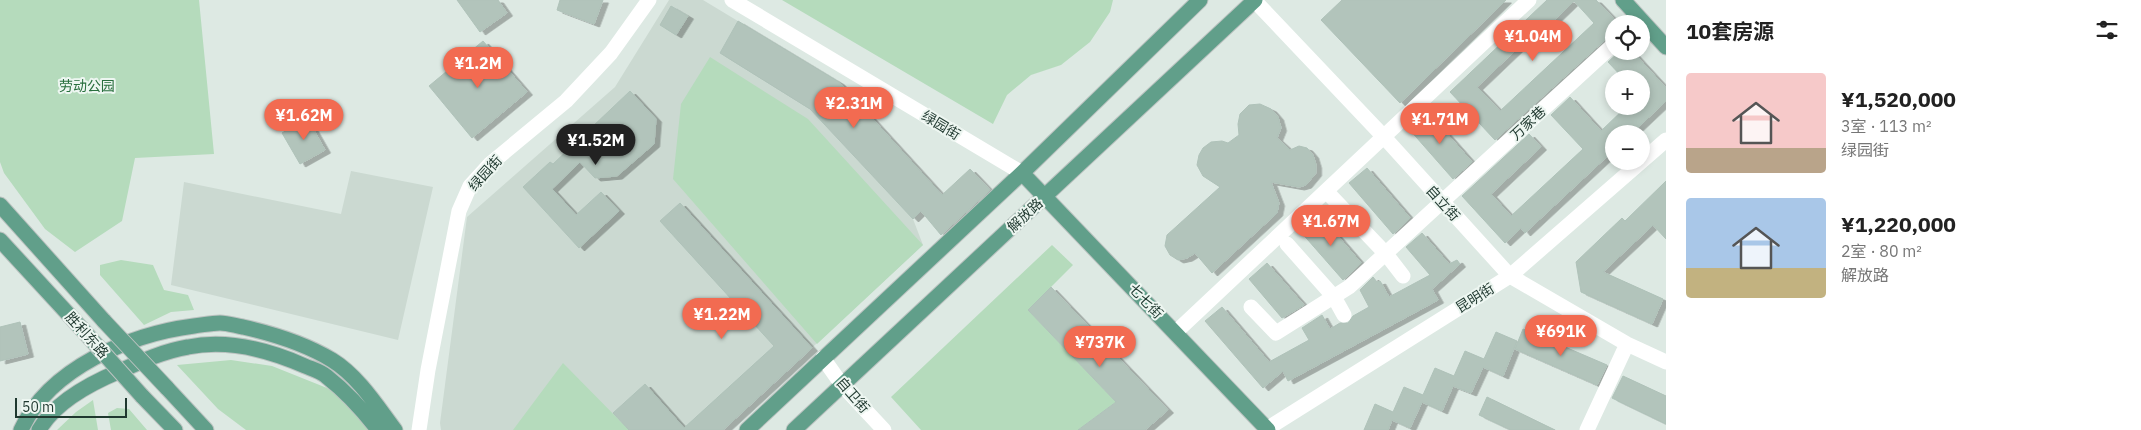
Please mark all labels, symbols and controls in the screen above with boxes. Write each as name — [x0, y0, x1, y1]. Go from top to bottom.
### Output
map controls — [1605, 15, 1650, 170]
button: locate — [1605, 15, 1650, 60]
icon: filters — [2093, 16, 2121, 44]
text: 10套房源 — [1686, 17, 1774, 45]
pin: ¥1.04M — [1492, 20, 1574, 62]
text: ¥1.04M — [1504, 26, 1562, 46]
pin: ¥1.2M — [443, 46, 513, 89]
text: ¥1.2M — [454, 53, 502, 73]
button: + — [1605, 70, 1650, 115]
park label: 劳动公园 — [59, 77, 115, 95]
text: ¥1,520,000 — [1841, 85, 1956, 113]
pin: ¥2.31M — [813, 86, 895, 129]
text: ¥2.31M — [825, 93, 883, 113]
icon: home — [1726, 93, 1786, 153]
pin: ¥1.62M — [263, 98, 345, 141]
pin: ¥1.71M — [1399, 102, 1481, 145]
street label: 万家巷 — [1507, 102, 1549, 144]
text: ¥1.62M — [275, 105, 333, 125]
street label: 绿园街 — [918, 106, 964, 144]
text: ¥1.71M — [1411, 109, 1469, 129]
text: 3室 · 113 m² — [1841, 116, 1931, 136]
pin: ¥1.52M — [555, 124, 637, 166]
button: − — [1605, 125, 1650, 170]
text: ¥1.52M — [567, 130, 625, 150]
text: 绿园街 — [1841, 140, 1889, 160]
street label: 绿园街 — [464, 151, 506, 195]
street label: 自立街 — [1422, 181, 1464, 225]
street label: 解放路 — [1004, 194, 1046, 236]
pin: ¥1.67M — [1290, 204, 1372, 247]
text: ¥1,220,000 — [1841, 210, 1956, 238]
text: ¥1.67M — [1302, 211, 1360, 231]
icon: home — [1726, 218, 1786, 278]
text: 2室 · 80 m² — [1841, 241, 1922, 261]
text: 解放路 — [1841, 265, 1889, 285]
street label: 昆明街 — [1452, 279, 1498, 317]
street label: 七七街 — [1125, 280, 1167, 322]
pin: ¥1.22M — [681, 298, 763, 340]
text: ¥1.22M — [693, 304, 751, 324]
street label: 胜利东路 — [62, 308, 112, 362]
pin: ¥691K — [1526, 314, 1596, 357]
text: ¥691K — [1536, 321, 1586, 341]
pin: ¥737K — [1065, 326, 1135, 368]
text: ¥737K — [1075, 332, 1125, 352]
street label: 自卫街 — [832, 373, 874, 417]
scale bar — [15, 395, 128, 418]
text: 50 m — [22, 398, 54, 416]

